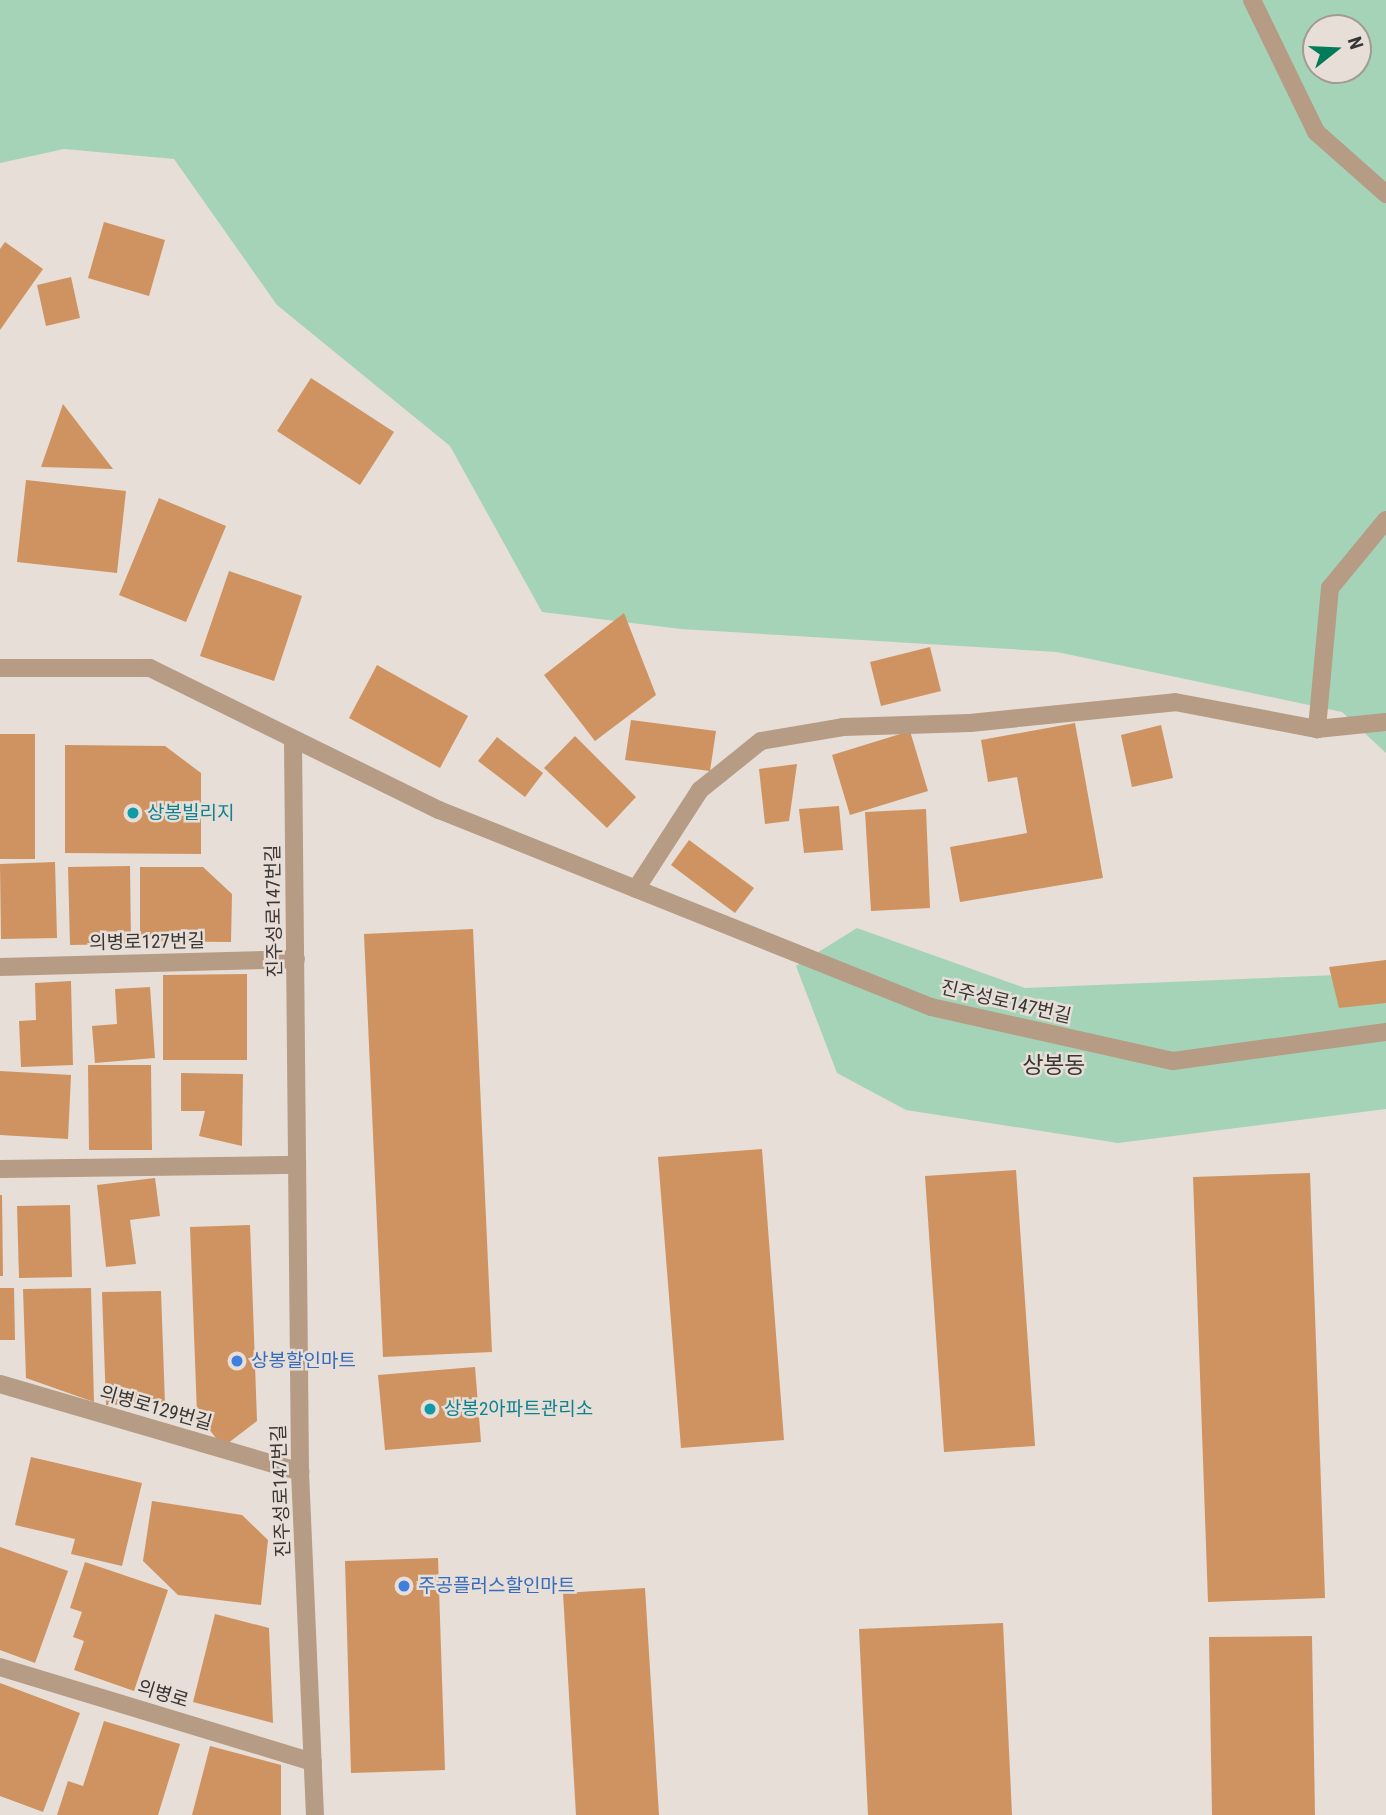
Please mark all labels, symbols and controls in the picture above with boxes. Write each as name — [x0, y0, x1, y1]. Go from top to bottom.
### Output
north arrow — [1302, 14, 1372, 84]
text: N — [1343, 34, 1368, 52]
place label: 상봉빌리지 — [147, 802, 234, 824]
marker: 상봉빌리지 — [125, 805, 141, 821]
street label: 진주성로147번길 — [261, 844, 287, 978]
street label: 의병로127번길 — [89, 930, 205, 954]
street label: 진주성로147번길 — [939, 976, 1073, 1028]
district label: 상봉동 — [1022, 1052, 1086, 1080]
place label: 상봉할인마트 — [251, 1350, 356, 1372]
marker: 상봉할인마트 — [229, 1353, 245, 1369]
street label: 의병로129번길 — [97, 1381, 215, 1435]
place label: 상봉2아파트관리소 — [444, 1398, 593, 1420]
marker: 상봉2아파트관리소 — [422, 1401, 438, 1417]
street label: 진주성로147번길 — [267, 1424, 295, 1558]
place label: 주공플러스할인마트 — [418, 1575, 575, 1597]
marker: 주공플러스할인마트 — [396, 1578, 412, 1594]
street label: 의병로 — [135, 1675, 191, 1713]

